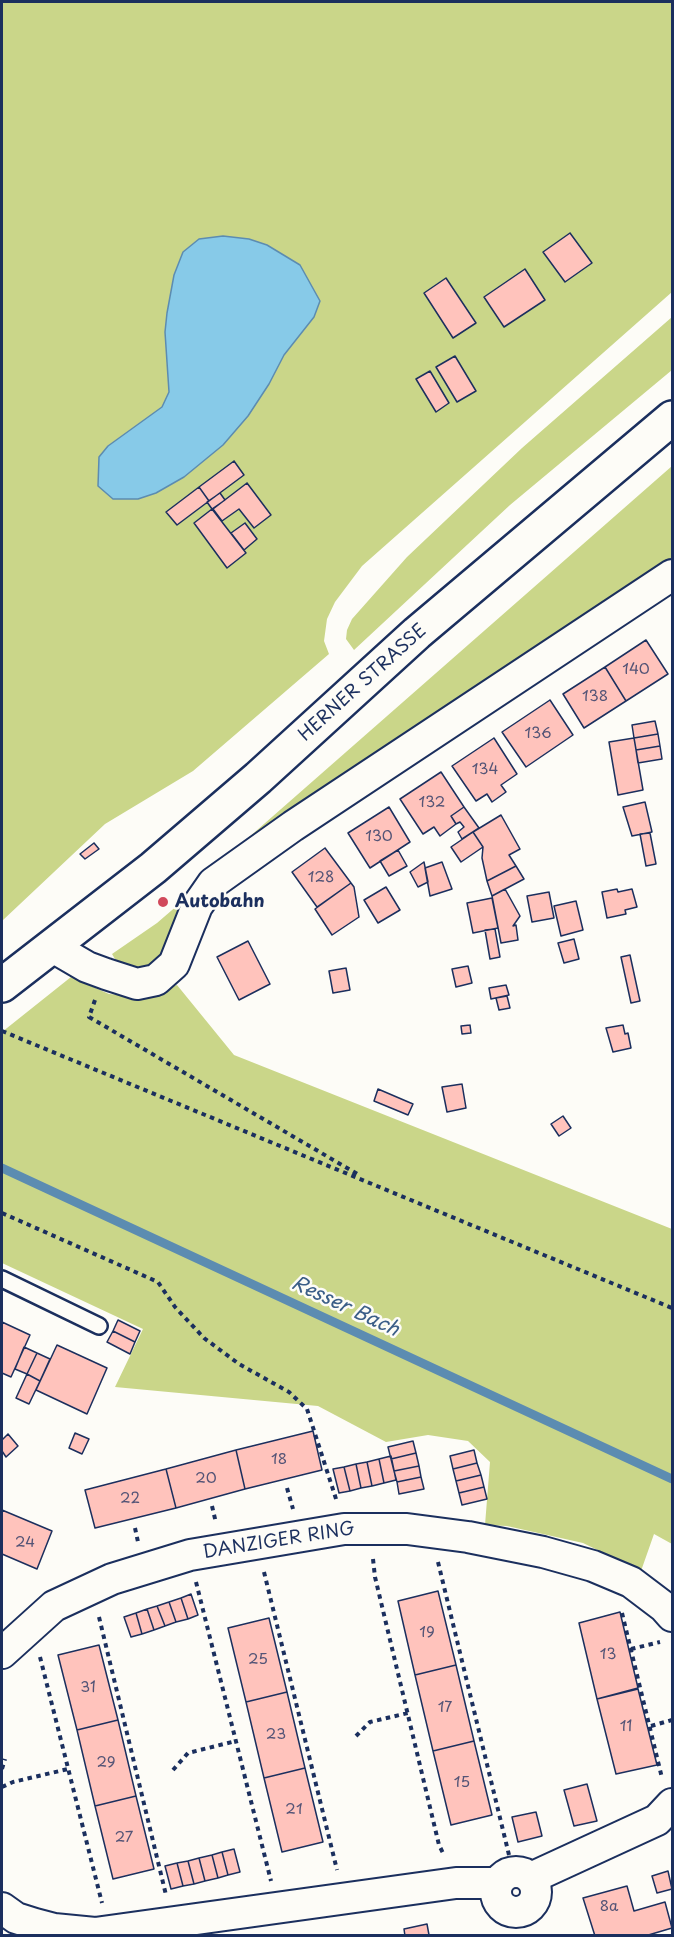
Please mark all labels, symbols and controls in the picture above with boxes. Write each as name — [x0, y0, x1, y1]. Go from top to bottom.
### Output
street label: HERNER STRASSE — [295, 620, 431, 746]
house number: 140 — [622, 661, 650, 679]
house number: 138 — [582, 688, 608, 706]
house number: 136 — [524, 725, 552, 743]
house number: 134 — [472, 761, 498, 779]
house number: 132 — [419, 794, 445, 812]
house number: 130 — [365, 828, 393, 846]
house number: 128 — [308, 869, 334, 887]
place label: Autobahn — [175, 891, 265, 913]
marker: Autobahn — [156, 895, 170, 909]
water label: Resser Bach — [288, 1272, 402, 1342]
house number: 18 — [271, 1451, 287, 1469]
house number: 20 — [195, 1470, 217, 1488]
house number: 22 — [120, 1490, 140, 1508]
street label: DANZIGER RING — [201, 1518, 357, 1564]
house number: 24 — [15, 1534, 35, 1552]
house number: 19 — [419, 1624, 435, 1642]
house number: 13 — [600, 1646, 616, 1664]
house number: 25 — [248, 1651, 268, 1669]
house number: 31 — [80, 1679, 96, 1697]
house number: 17 — [438, 1699, 452, 1717]
house number: 11 — [620, 1718, 632, 1736]
house number: 23 — [266, 1726, 286, 1744]
house number: 29 — [96, 1754, 116, 1772]
house number: 15 — [454, 1774, 470, 1792]
house number: 21 — [285, 1801, 303, 1819]
house number: 27 — [115, 1829, 133, 1847]
house number: 8a — [600, 1898, 618, 1916]

